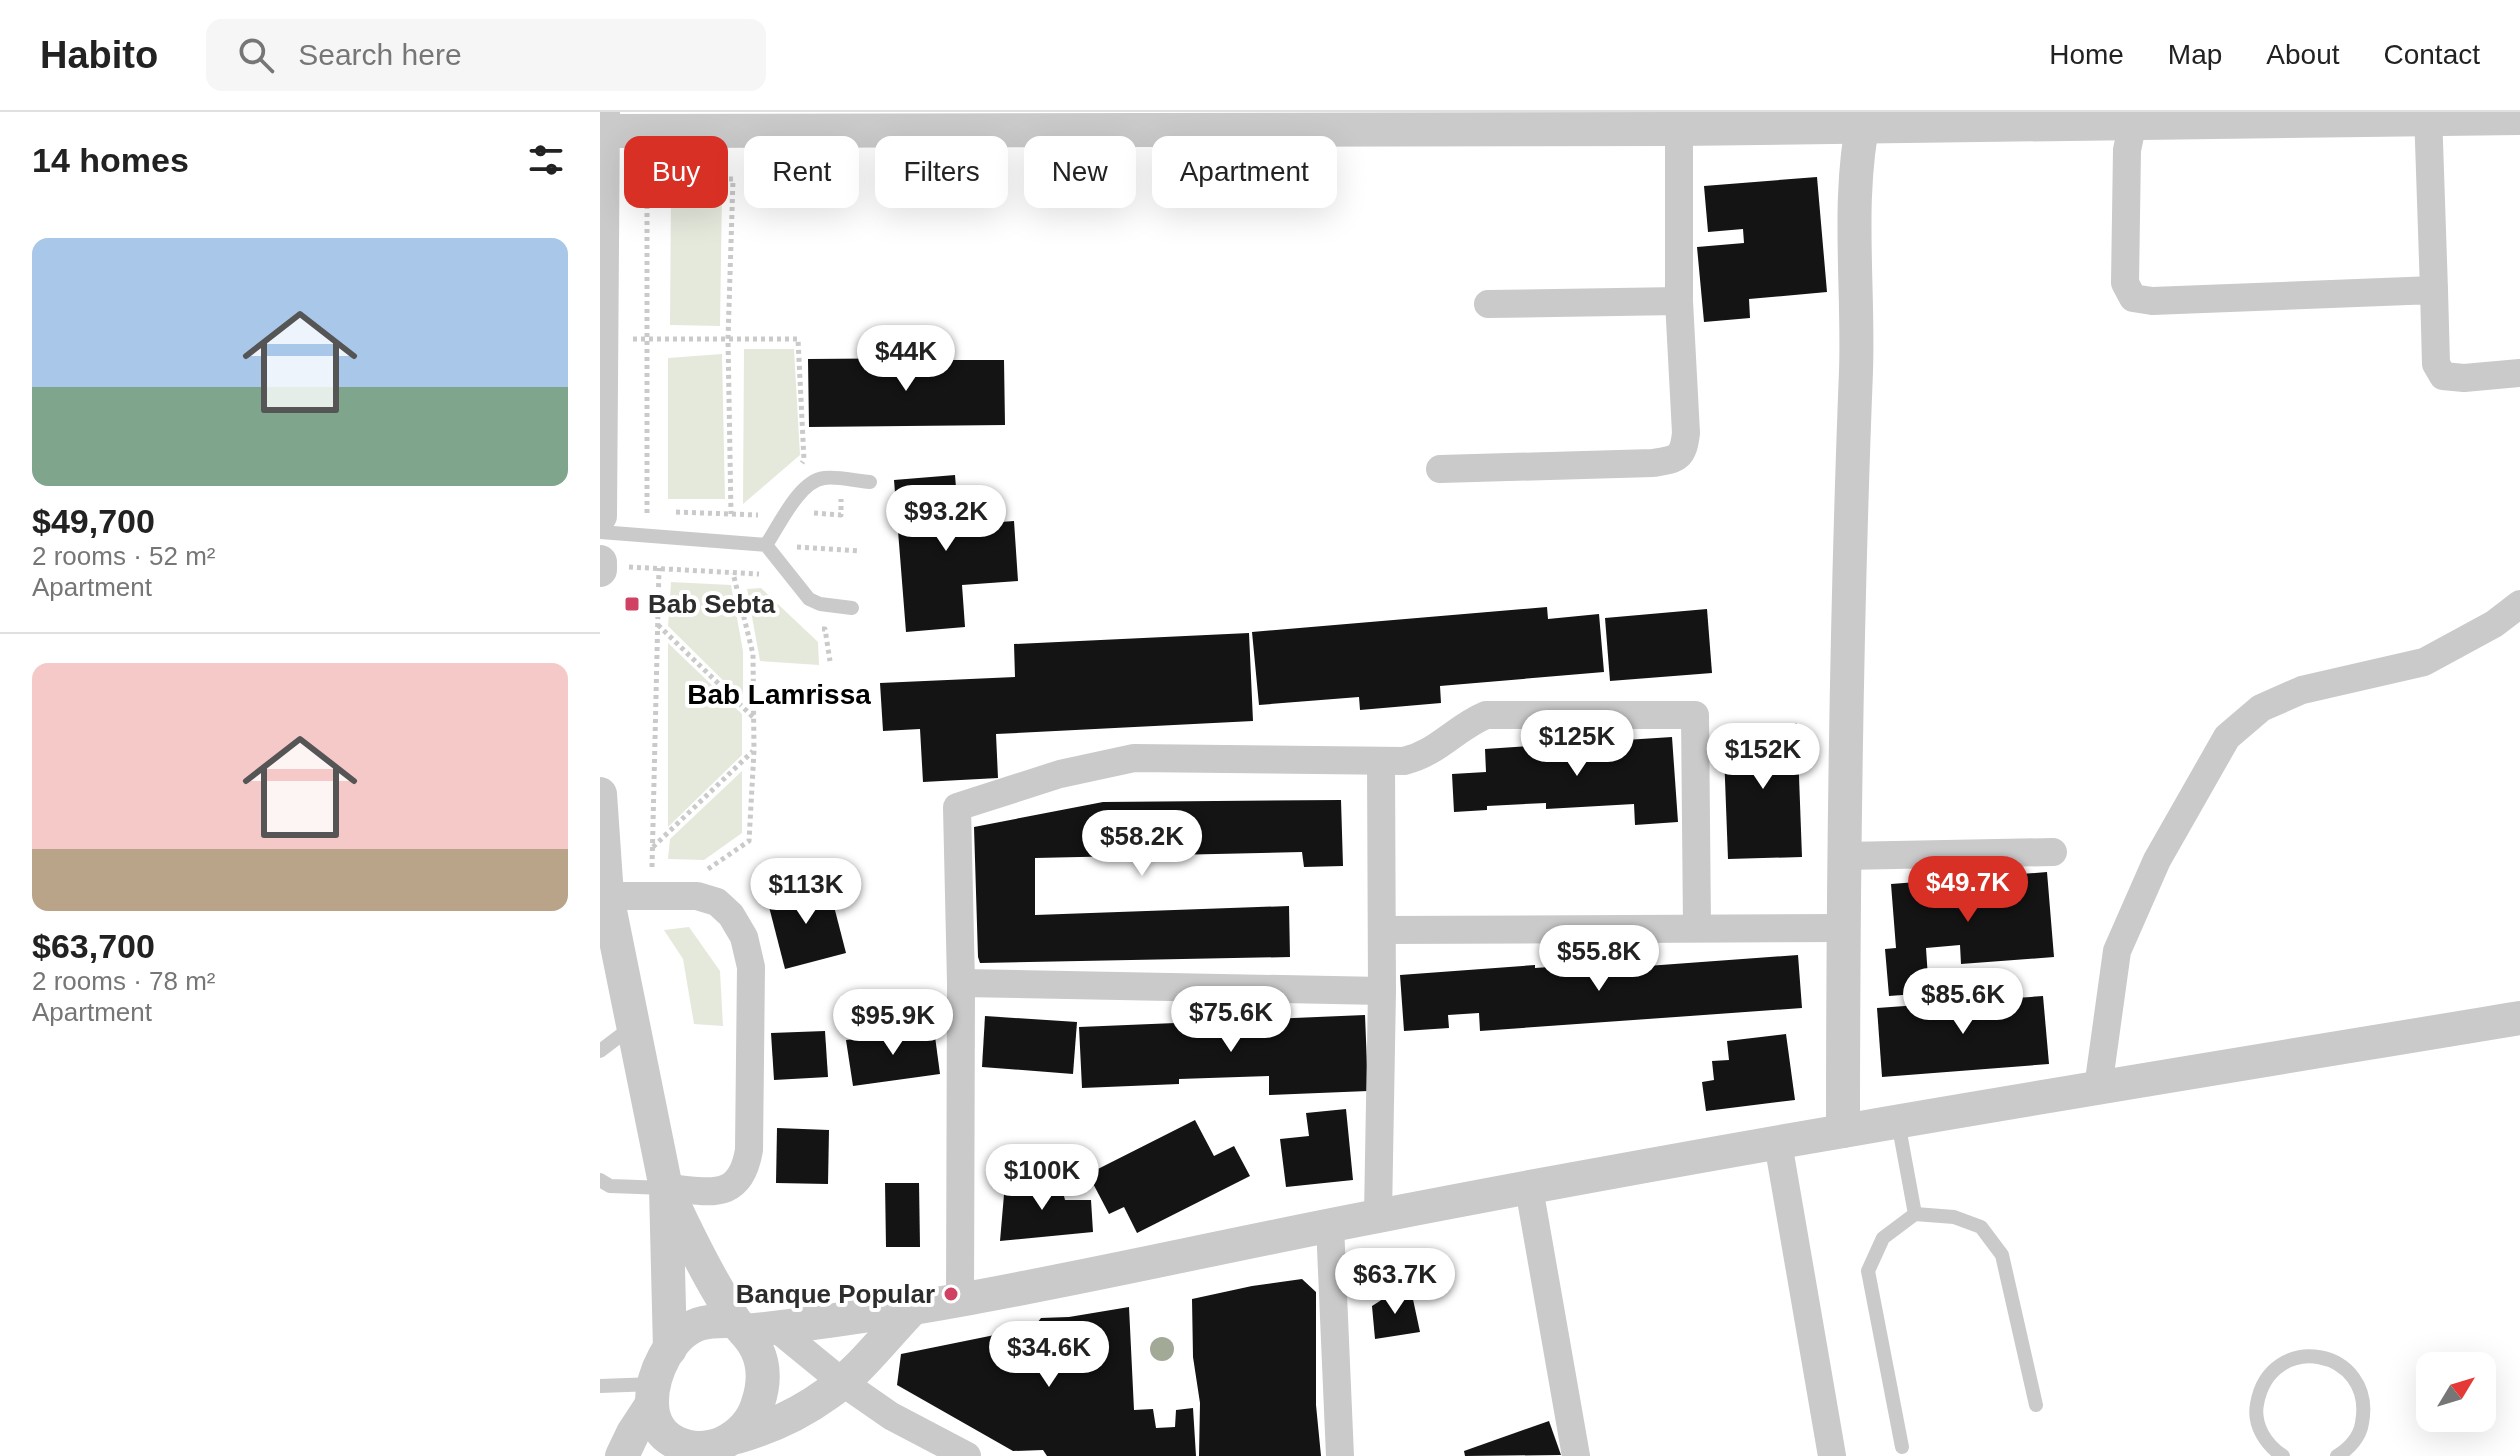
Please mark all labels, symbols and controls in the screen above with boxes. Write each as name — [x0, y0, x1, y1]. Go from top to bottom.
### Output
search box — [206, 19, 766, 91]
icon: search — [234, 33, 278, 77]
text: Habito — [40, 34, 158, 76]
text: Search here — [298, 38, 462, 71]
text: Home — [2049, 39, 2124, 70]
text: Map — [2168, 39, 2222, 70]
text: About — [2266, 39, 2340, 70]
text: Contact — [2384, 39, 2480, 70]
chip: Buy — [624, 136, 728, 208]
chip: Rent — [744, 136, 859, 208]
chip: Filters — [875, 136, 1008, 208]
chip: New — [1024, 136, 1136, 208]
chip: Apartment — [1152, 136, 1337, 208]
icon: filters — [524, 138, 568, 182]
text: 14 homes — [32, 141, 189, 179]
icon: home — [228, 290, 372, 434]
pin: $44K — [859, 325, 953, 393]
text: $44K — [875, 336, 937, 366]
pin: $93.2K — [881, 485, 1011, 553]
text: $93.2K — [904, 496, 988, 526]
text: $49,700 — [32, 502, 155, 540]
text: 2 rooms · 52 m² — [32, 541, 216, 571]
text: Apartment — [32, 572, 152, 602]
place label: Bab Sebta — [648, 589, 776, 619]
marker: Bab Sebta — [623, 595, 641, 613]
district label: Bab Lamrissa — [687, 679, 871, 710]
pin: $125K — [1521, 710, 1633, 778]
icon: home — [228, 715, 372, 859]
text: $125K — [1539, 721, 1615, 751]
pin: $152K — [1707, 723, 1819, 791]
text: $152K — [1725, 734, 1801, 764]
pin: $58.2K — [1077, 810, 1207, 878]
text: $58.2K — [1100, 821, 1184, 851]
pin: $49.7K — [1903, 856, 2033, 924]
pin: $113K — [750, 858, 862, 926]
text: $49.7K — [1926, 867, 2010, 897]
text: $113K — [768, 869, 844, 899]
pin: $55.8K — [1534, 925, 1664, 993]
text: $63,700 — [32, 927, 155, 965]
text: $55.8K — [1557, 936, 1641, 966]
text: 2 rooms · 78 m² — [32, 966, 216, 996]
pin: $85.6K — [1898, 968, 2028, 1036]
text: $85.6K — [1921, 979, 2005, 1009]
pin: $75.6K — [1166, 986, 1296, 1054]
pin: $95.9K — [828, 989, 958, 1057]
text: Apartment — [32, 997, 152, 1027]
text: $75.6K — [1189, 997, 1273, 1027]
text: $95.9K — [851, 1000, 935, 1030]
pin: $100K — [986, 1144, 1098, 1212]
text: $100K — [1004, 1155, 1080, 1185]
pin: $63.7K — [1330, 1248, 1460, 1316]
text: $63.7K — [1353, 1259, 1437, 1289]
place label: Banque Popular — [736, 1279, 935, 1309]
marker: Banque Popular — [942, 1285, 960, 1303]
pin: $34.6K — [984, 1321, 1114, 1389]
text: $34.6K — [1007, 1332, 1091, 1362]
north arrow — [2416, 1352, 2496, 1432]
map controls — [2416, 1352, 2496, 1432]

